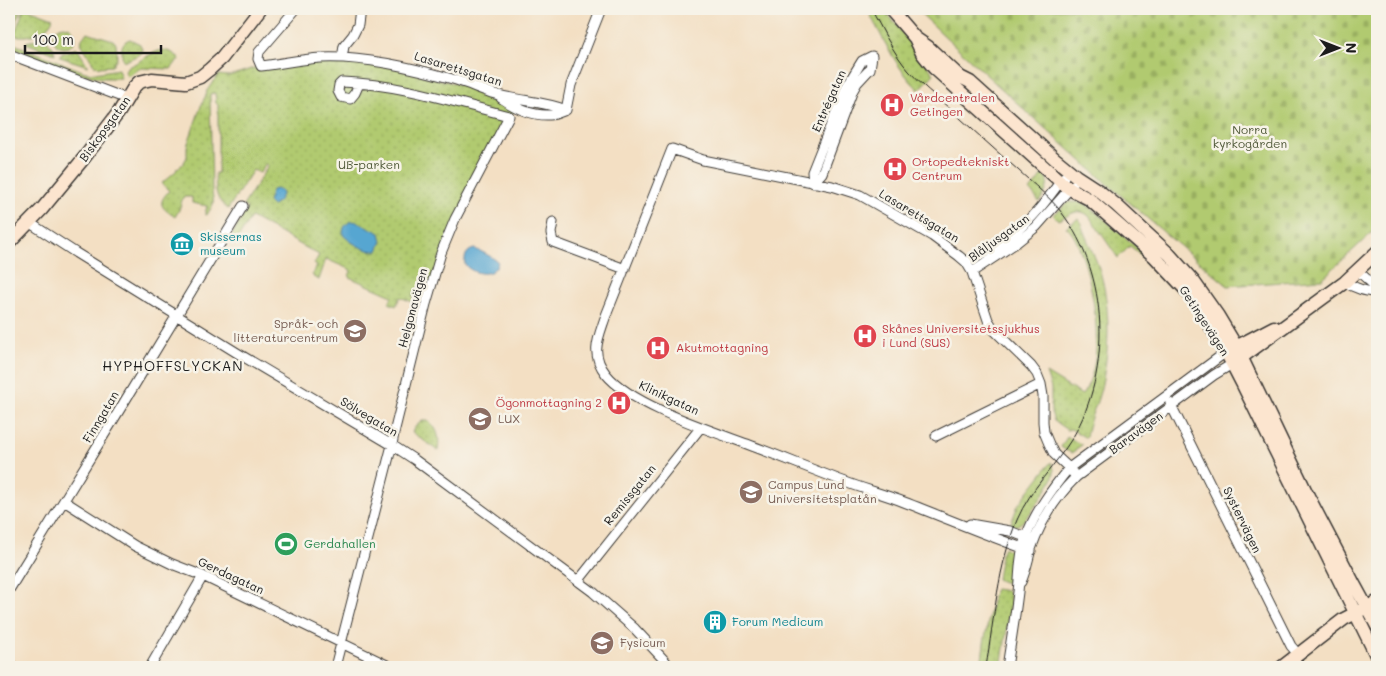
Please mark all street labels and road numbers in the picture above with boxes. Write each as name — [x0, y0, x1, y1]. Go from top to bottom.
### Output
street label: Lasarettsgatan — [413, 47, 504, 89]
street label: Entrégatan — [807, 67, 849, 134]
street label: Biskopsgatan — [75, 92, 133, 164]
street label: Lasarettsgatan — [876, 185, 963, 245]
street label: Blåljusgatan — [965, 210, 1032, 265]
street label: Helgonavägen — [394, 266, 430, 349]
street label: Getingevägen — [1176, 282, 1234, 359]
street label: Klinikgatan — [637, 376, 702, 418]
street label: Finngatan — [78, 388, 122, 445]
street label: Sölvegatan — [338, 393, 401, 440]
street label: Baravägen — [1105, 407, 1166, 457]
street label: Remissgatan — [600, 461, 659, 528]
street label: Systervägen — [1220, 484, 1266, 555]
street label: Gerdagatan — [196, 553, 267, 597]

